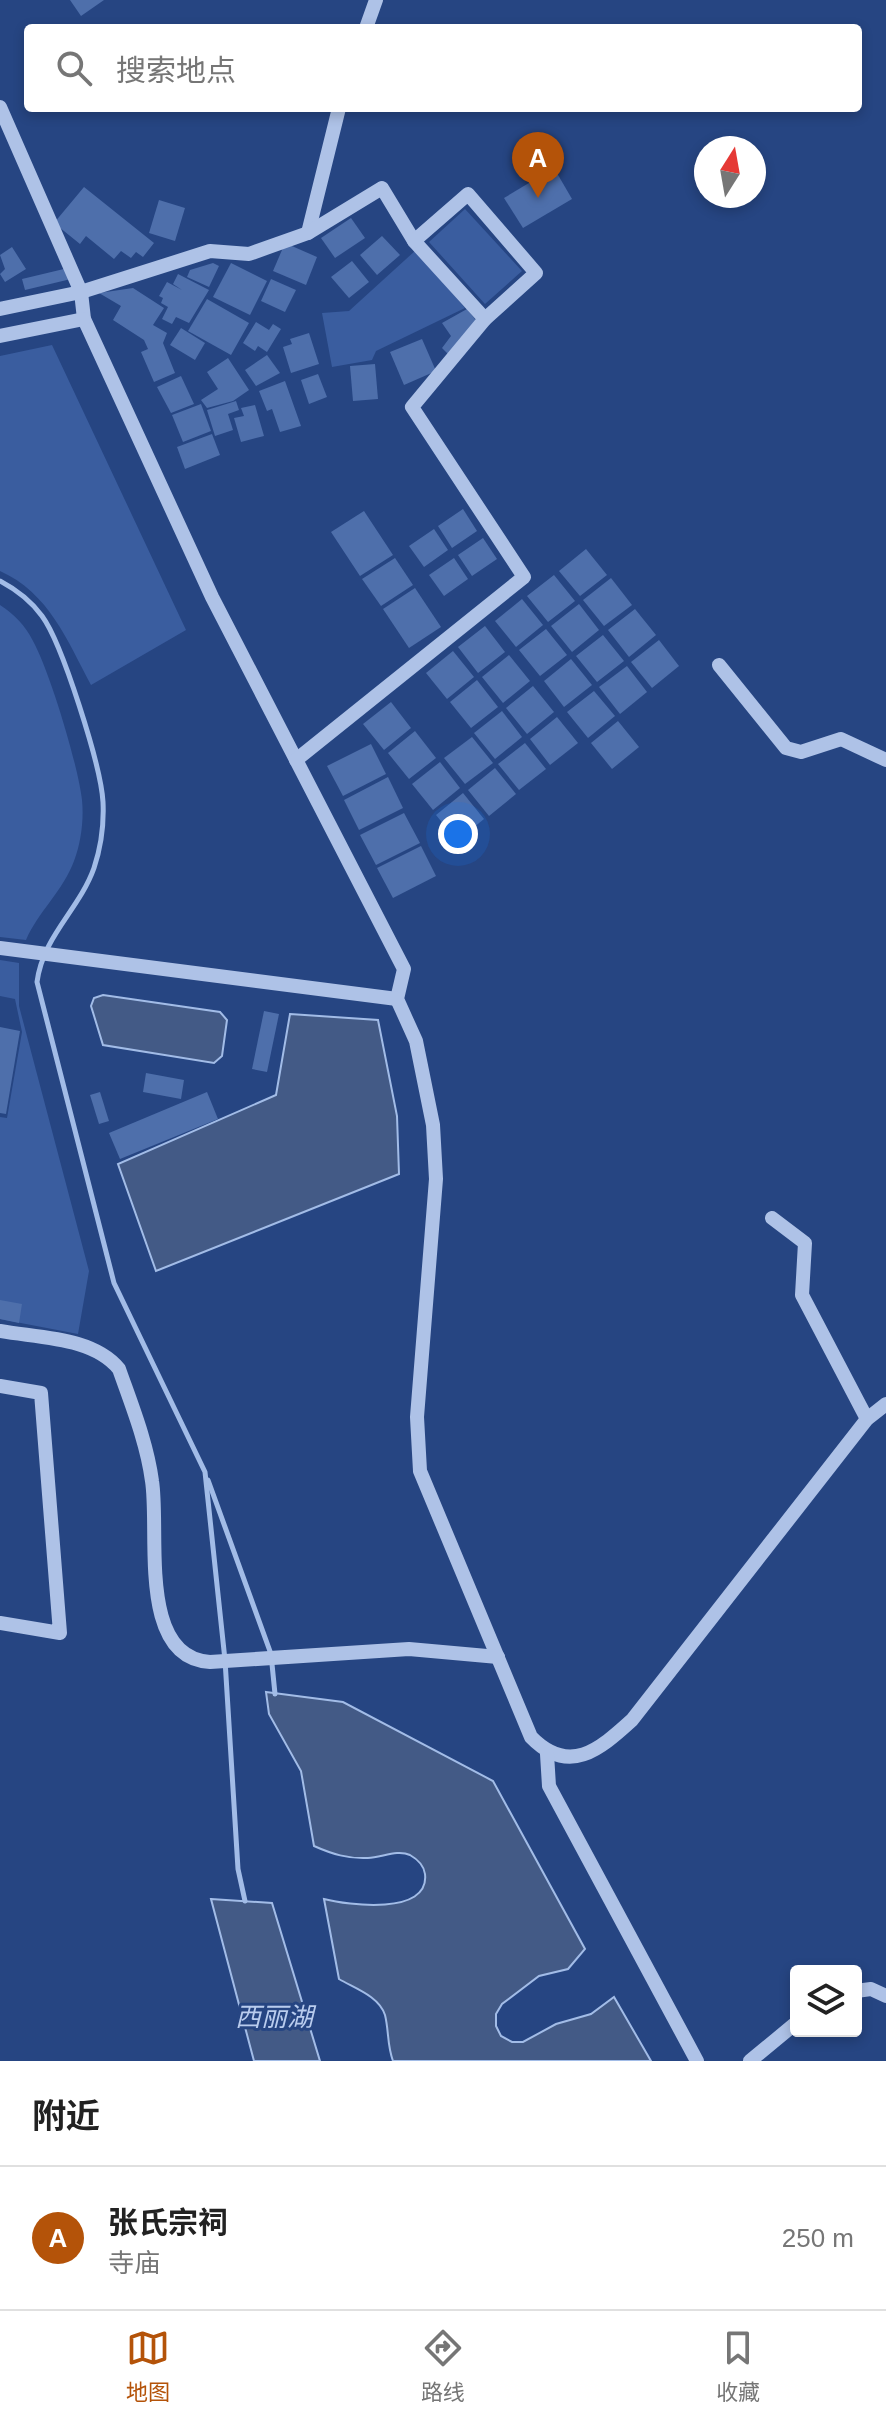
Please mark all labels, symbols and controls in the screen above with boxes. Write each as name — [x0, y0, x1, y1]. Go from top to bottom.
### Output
search box — [24, 24, 862, 112]
icon: search — [52, 46, 96, 90]
text: 搜索地点 — [116, 54, 236, 87]
pin: A — [512, 132, 564, 198]
north arrow — [694, 136, 766, 208]
your location — [438, 814, 478, 854]
map controls — [790, 1965, 862, 2037]
button: layers — [790, 1965, 862, 2037]
water label: 西丽湖 — [235, 2002, 317, 2032]
text: 附近 — [32, 2097, 100, 2135]
text: 张氏宗祠 — [108, 2206, 228, 2239]
text: A — [49, 2223, 67, 2253]
text: 250 m — [782, 2223, 854, 2253]
text: 寺庙 — [108, 2248, 160, 2278]
tab: 地图 — [126, 2326, 170, 2406]
tab: 路线 — [421, 2326, 465, 2406]
tab: 收藏 — [716, 2326, 760, 2406]

